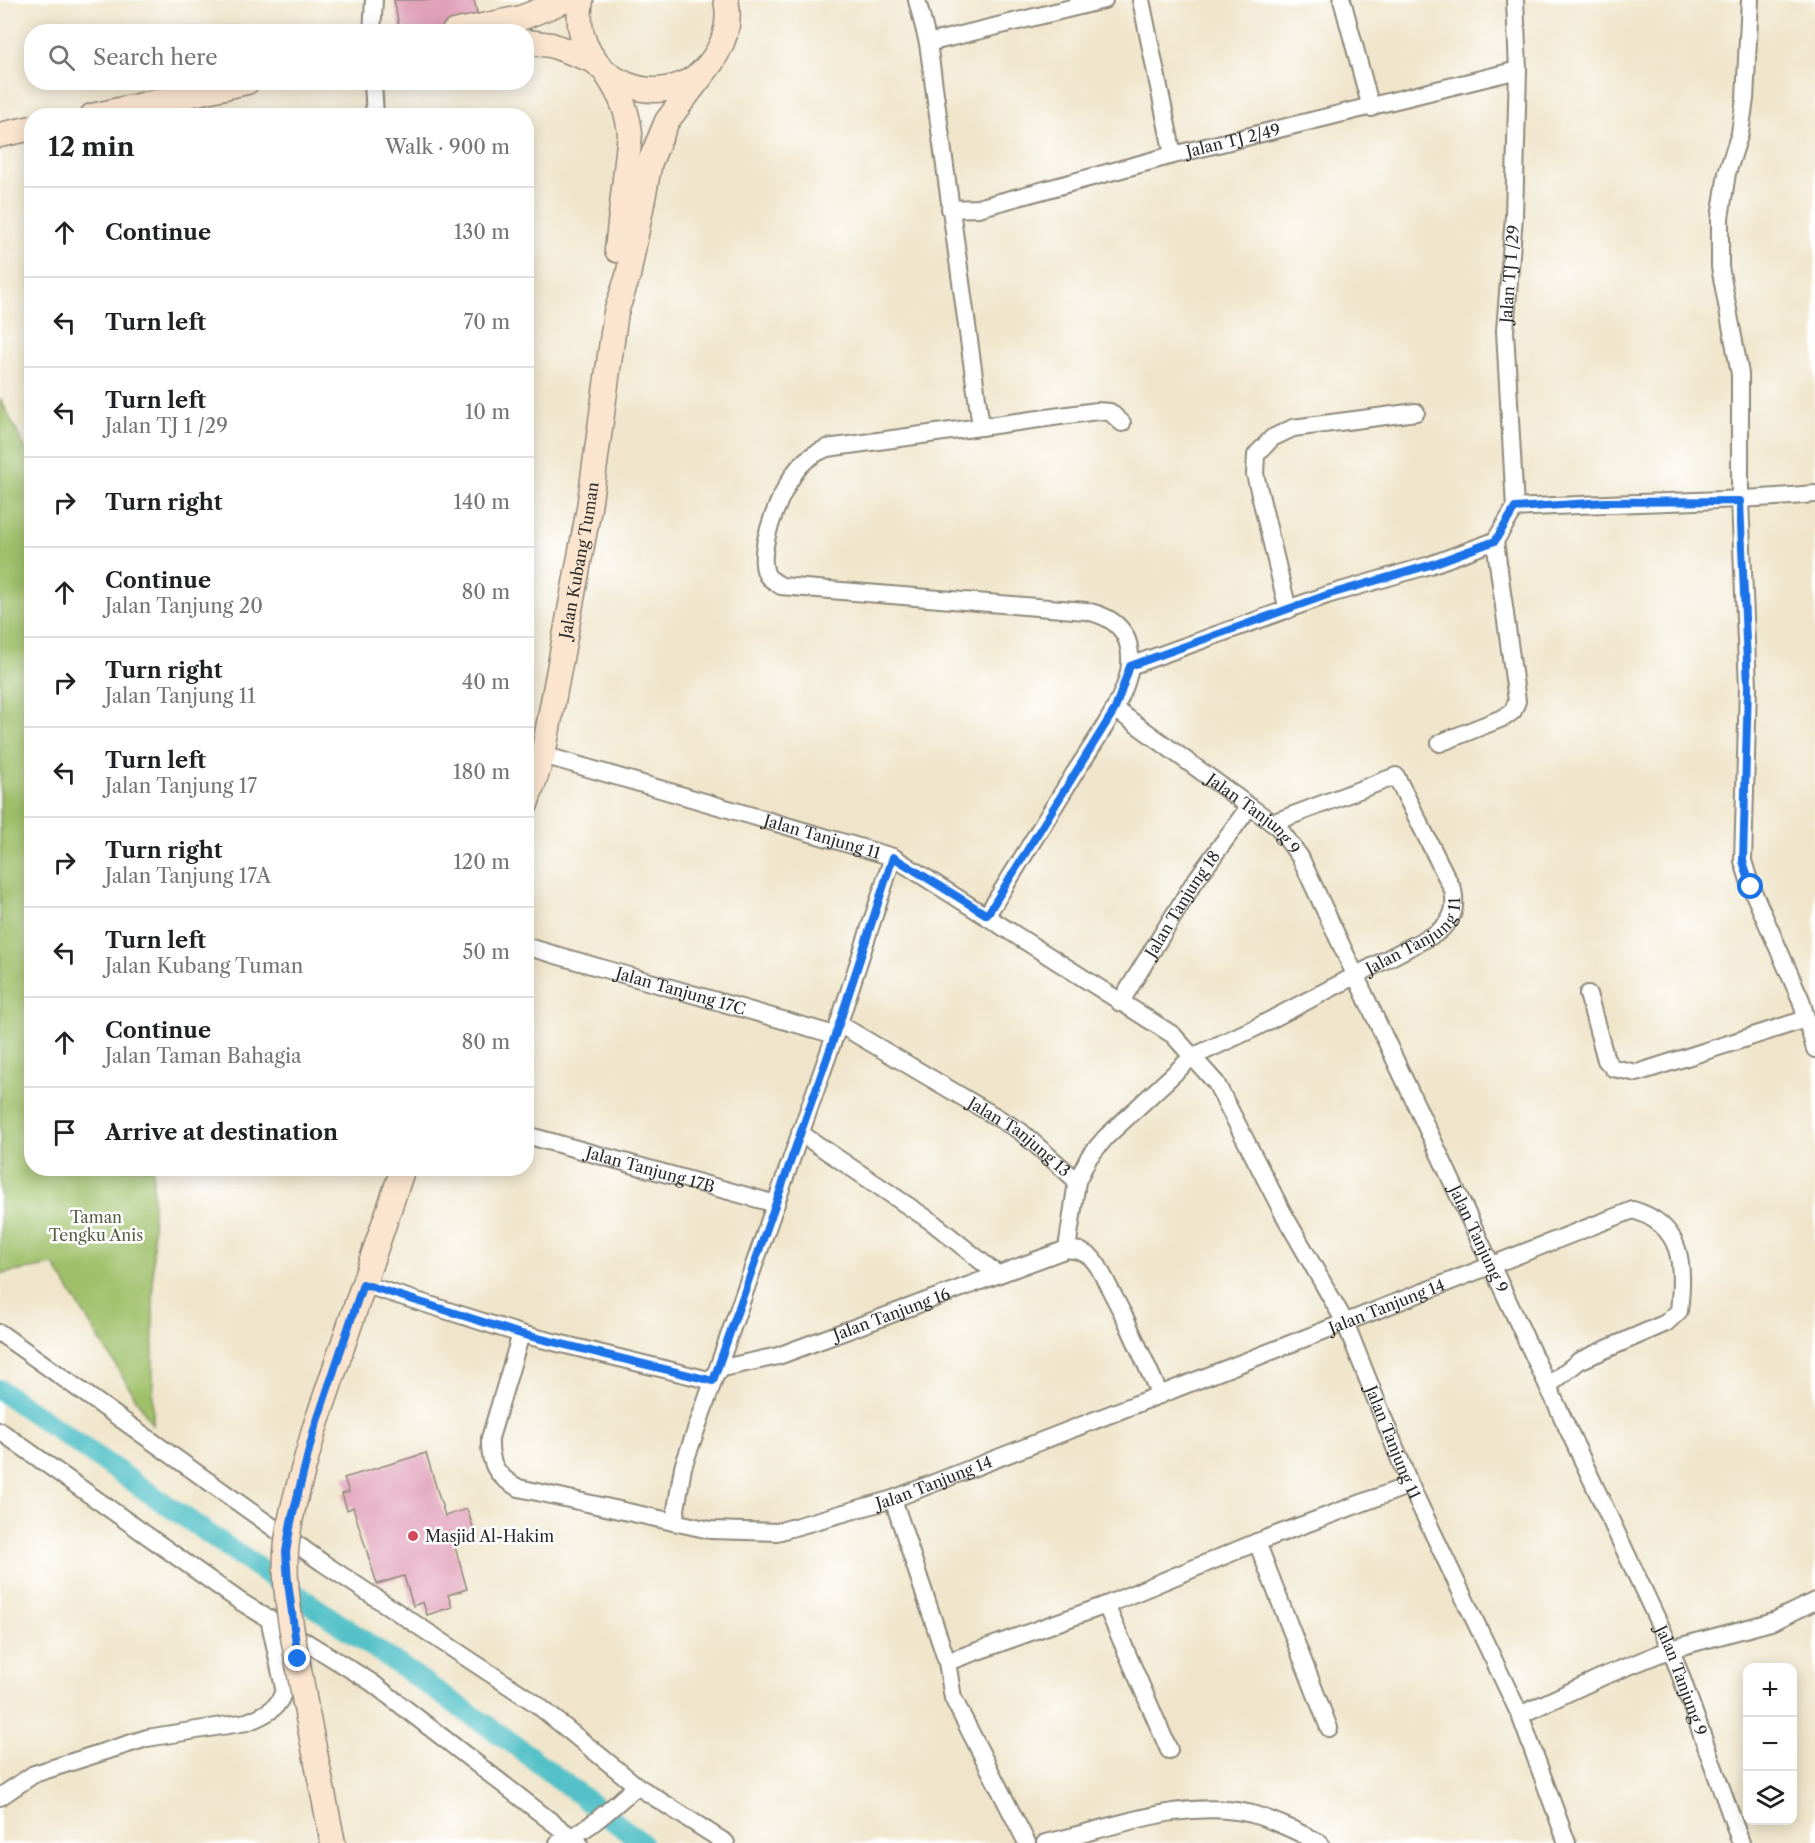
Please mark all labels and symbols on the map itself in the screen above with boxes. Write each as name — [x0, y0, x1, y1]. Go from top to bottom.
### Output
street label: Jalan TJ 2/49 — [1181, 119, 1282, 162]
street label: Jalan TJ 1 /29 — [1495, 224, 1523, 327]
street label: Jalan Kubang Tuman — [554, 481, 602, 643]
street label: Jalan Tanjung 9 — [1200, 767, 1304, 858]
street label: Jalan Tanjung 11 — [759, 809, 883, 863]
street label: Jalan Tanjung 18 — [1139, 847, 1224, 964]
route start — [1737, 873, 1763, 899]
street label: Jalan Tanjung 11 — [1359, 897, 1464, 980]
street label: Jalan Tanjung 17C — [611, 962, 748, 1019]
street label: Jalan Tanjung 13 — [962, 1091, 1075, 1181]
street label: Jalan Tanjung 17B — [581, 1141, 717, 1197]
street label: Jalan Tanjung 9 — [1444, 1179, 1513, 1296]
park label: Taman Tengku Anis — [49, 1207, 143, 1245]
street label: Jalan Tanjung 14 — [1323, 1274, 1448, 1339]
street label: Jalan Tanjung 16 — [827, 1283, 953, 1346]
street label: Jalan Tanjung 11 — [1360, 1380, 1425, 1503]
street label: Jalan Tanjung 14 — [870, 1451, 995, 1514]
place label: Masjid Al-Hakim — [425, 1526, 554, 1546]
marker: Masjid Al-Hakim — [406, 1529, 420, 1543]
street label: Jalan Tanjung 9 — [1650, 1619, 1711, 1738]
route end — [284, 1645, 310, 1671]

